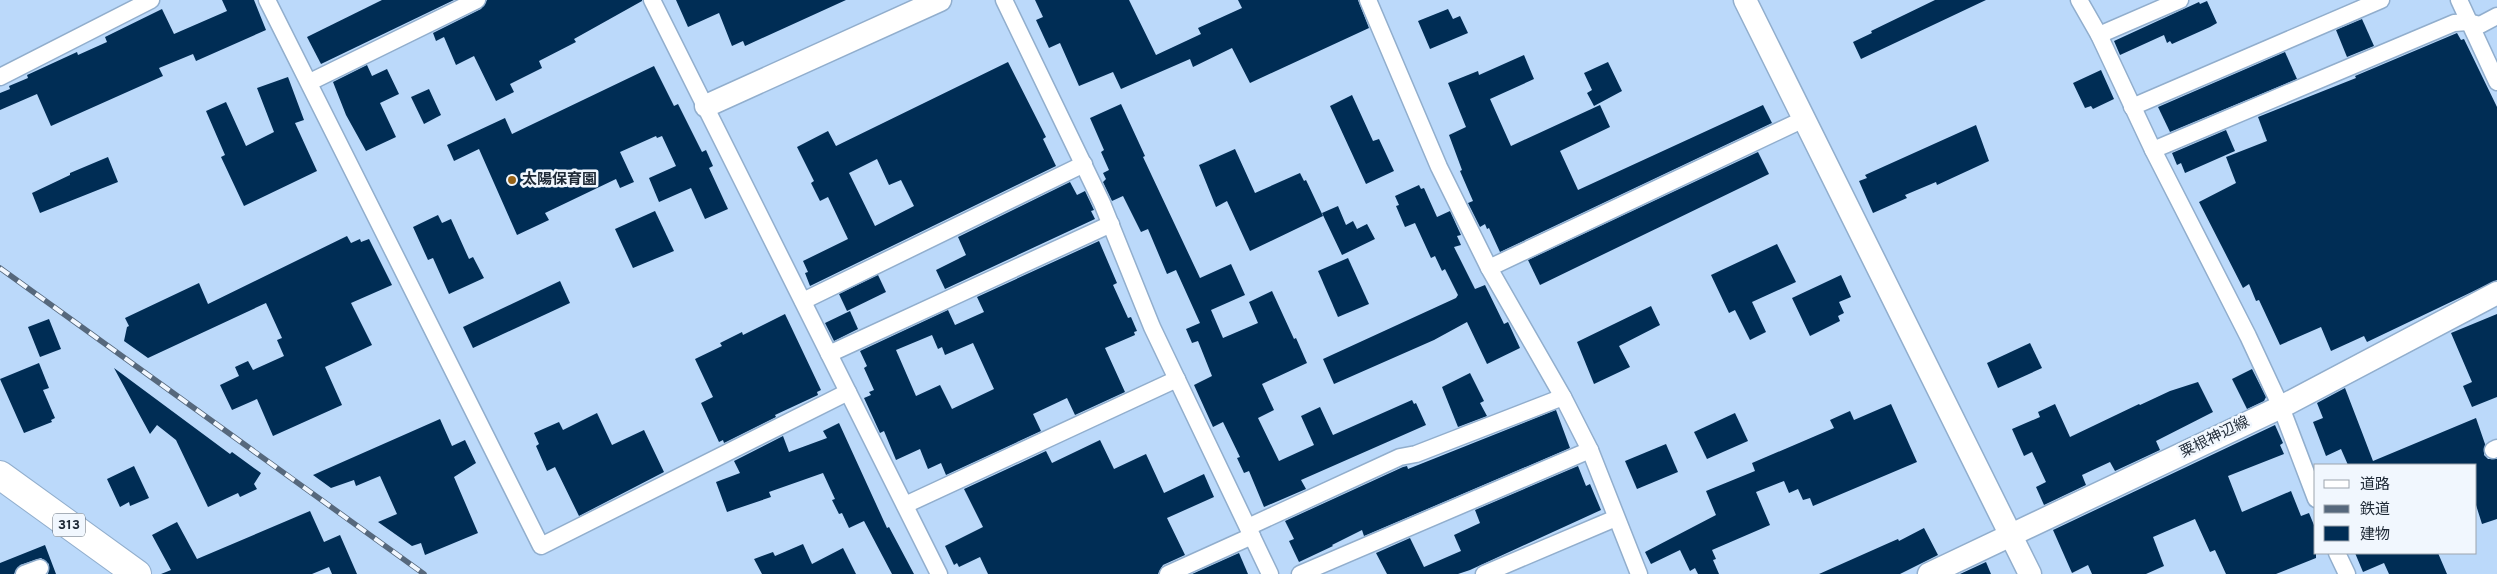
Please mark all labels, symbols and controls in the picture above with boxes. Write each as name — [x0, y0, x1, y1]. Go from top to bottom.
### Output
place label: 太陽保育園 — [522, 171, 597, 190]
marker: 太陽保育園 — [506, 174, 518, 186]
street label: 粟根神辺線 — [2177, 413, 2253, 463]
legend — [2314, 464, 2477, 554]
text: 道路 — [2360, 476, 2390, 495]
text: 鉄道 — [2360, 501, 2390, 520]
road number: 313 — [53, 514, 85, 536]
text: 建物 — [2360, 526, 2390, 545]

